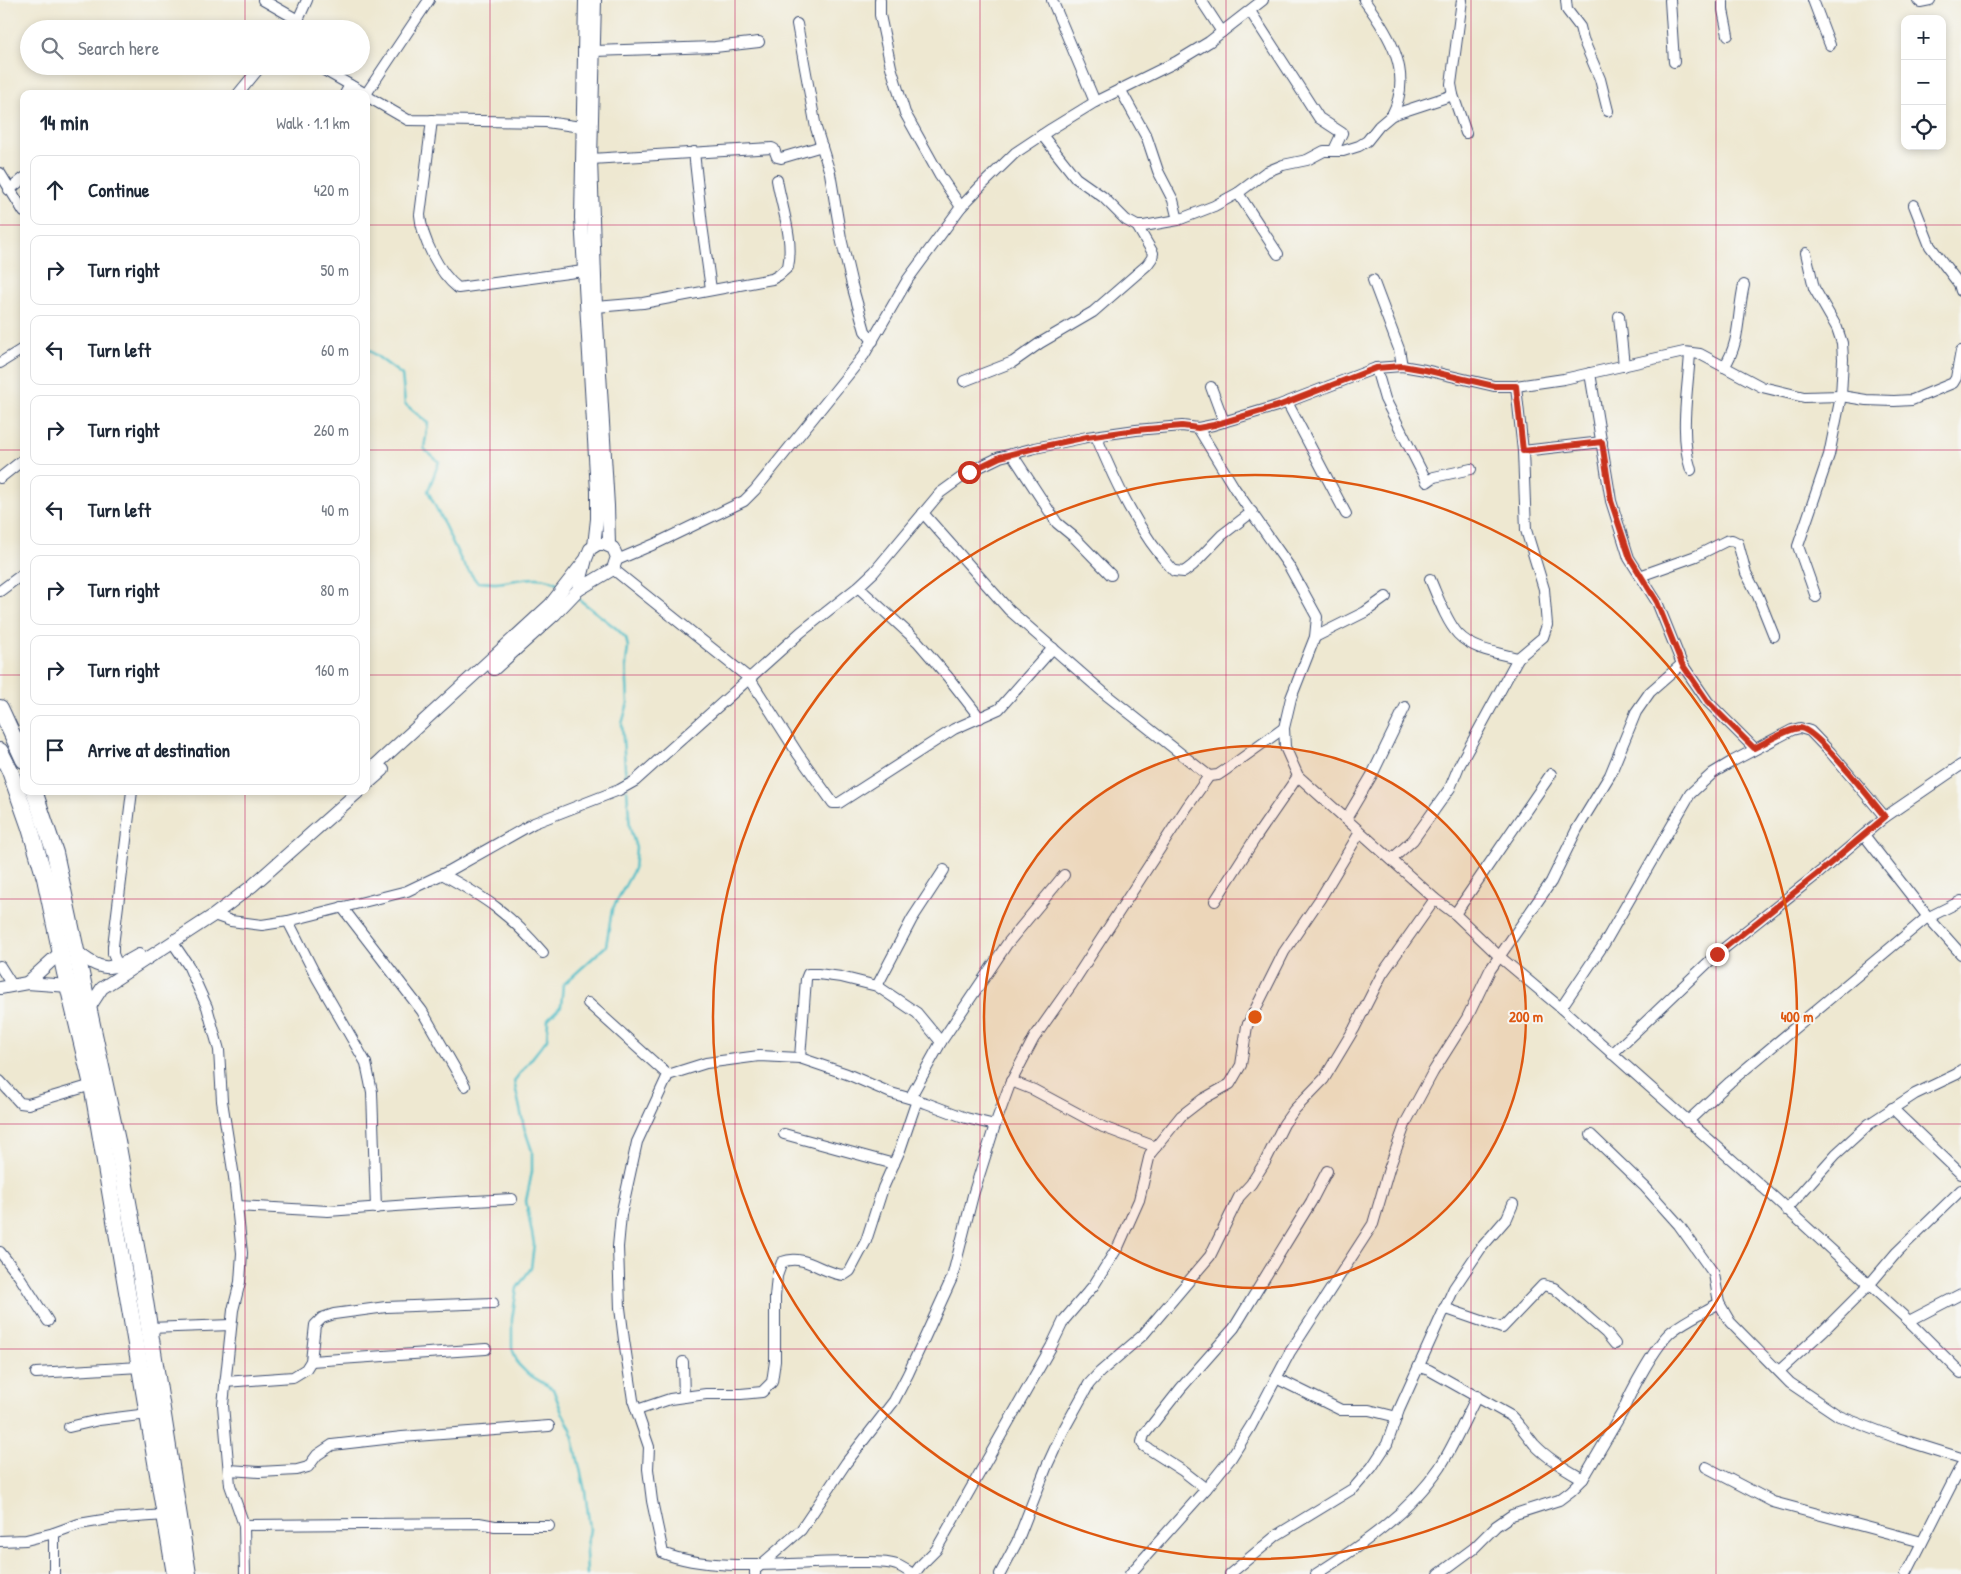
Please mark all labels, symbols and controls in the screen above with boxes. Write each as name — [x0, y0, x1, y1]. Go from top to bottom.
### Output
map controls — [1901, 15, 1946, 150]
button: + — [1901, 15, 1946, 60]
search box — [20, 20, 370, 75]
icon: search — [38, 34, 66, 62]
text: Search here — [78, 35, 159, 61]
button: − — [1901, 60, 1946, 105]
button: locate — [1901, 105, 1946, 150]
text: 14 min — [40, 108, 89, 137]
text: Walk · 1.1 km — [276, 112, 350, 134]
icon: ahead — [41, 176, 69, 204]
text: Continue — [88, 177, 149, 203]
text: 420 m — [314, 179, 349, 201]
icon: right — [41, 256, 69, 284]
text: Turn right — [88, 257, 159, 283]
text: 50 m — [321, 259, 349, 281]
icon: left — [41, 336, 69, 364]
text: Turn left — [88, 337, 151, 363]
text: 60 m — [321, 339, 349, 361]
icon: right — [41, 416, 69, 444]
text: Turn right — [88, 417, 159, 443]
text: 260 m — [313, 419, 349, 441]
route start — [958, 461, 981, 484]
icon: left — [41, 496, 69, 524]
text: Turn left — [88, 497, 151, 523]
text: 40 m — [321, 499, 349, 521]
icon: right — [41, 576, 69, 604]
text: Turn right — [88, 577, 159, 603]
text: 80 m — [320, 579, 349, 601]
icon: right — [41, 656, 69, 684]
text: Turn right — [88, 657, 159, 683]
text: 160 m — [315, 659, 349, 681]
icon: arrive — [41, 736, 69, 764]
text: Arrive at destination — [88, 737, 230, 763]
route end — [1706, 943, 1729, 966]
text: 200 m — [1509, 1006, 1543, 1027]
text: 400 m — [1781, 1006, 1813, 1027]
centre of rings — [1246, 1008, 1264, 1026]

